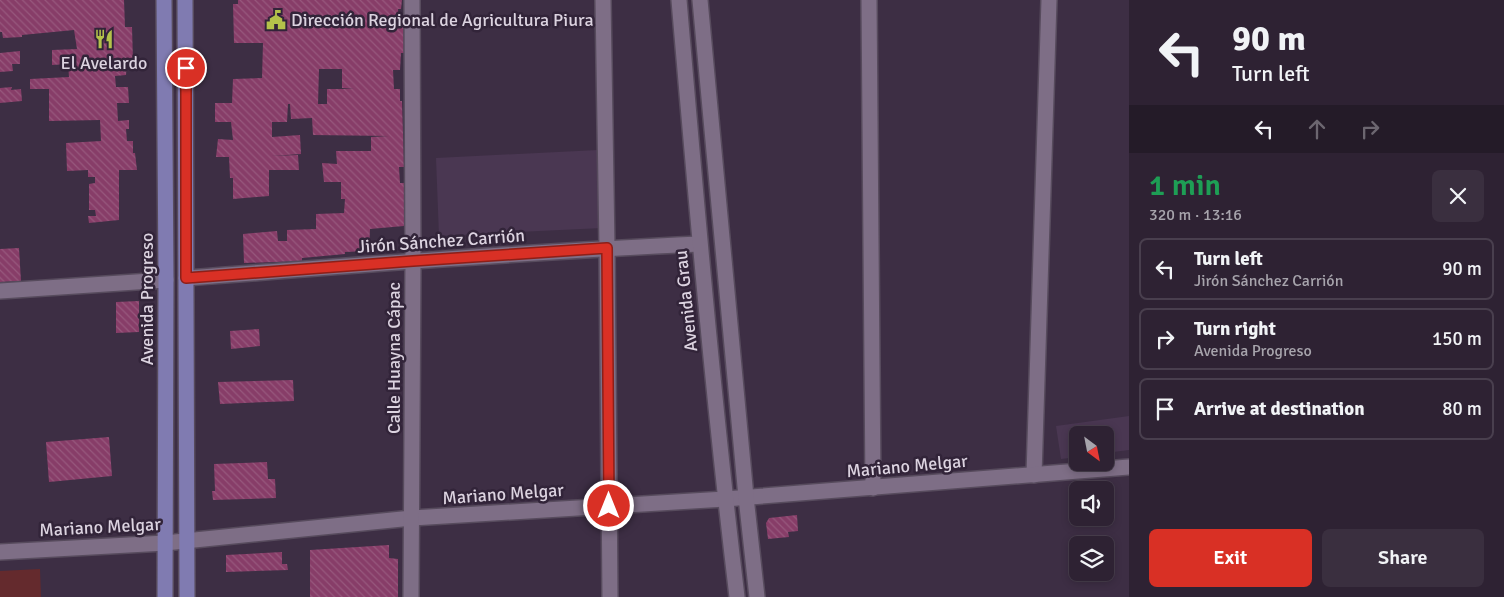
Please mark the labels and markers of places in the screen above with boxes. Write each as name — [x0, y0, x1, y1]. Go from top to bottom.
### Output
public building icon: Dirección Regional de Agricultura Piura — [265, 9, 287, 31]
place label: Dirección Regional de Agricultura Piura — [291, 9, 594, 31]
restaurant icon: El Avelardo — [93, 28, 115, 50]
pin — [165, 47, 207, 89]
place label: El Avelardo — [61, 52, 147, 74]

